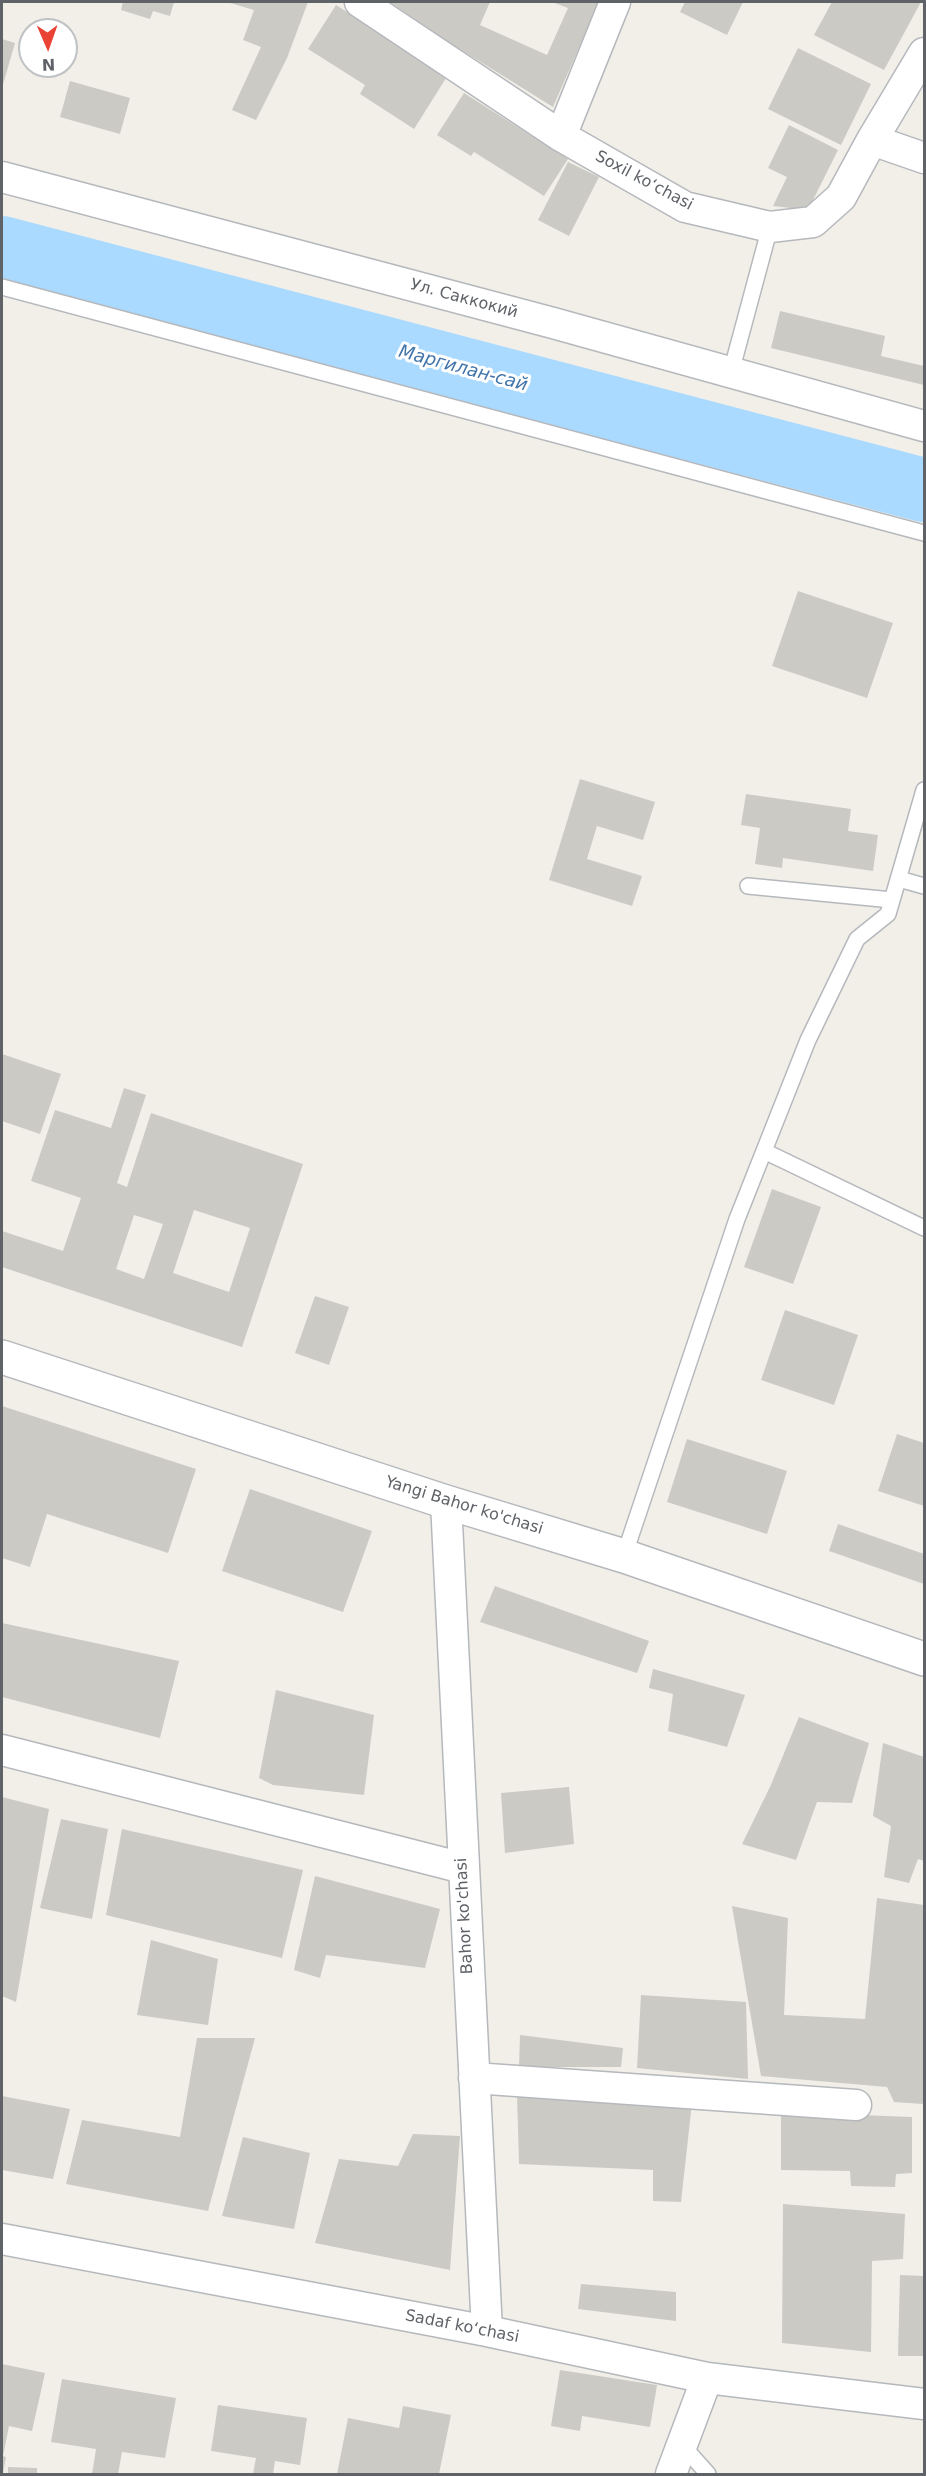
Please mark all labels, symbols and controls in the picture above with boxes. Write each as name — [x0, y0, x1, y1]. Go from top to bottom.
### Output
north arrow — [18, 18, 78, 78]
text: N — [42, 55, 56, 74]
street label: Soxil koʻchasi — [592, 147, 696, 215]
street label: Ул. Саккокий — [408, 275, 520, 323]
water label: Маргилан-сай — [396, 341, 530, 397]
street label: Yangi Bahor ko'chasi — [383, 1473, 545, 1539]
street label: Bahor ko'chasi — [452, 1857, 478, 1975]
street label: Sadaf koʻchasi — [403, 2307, 521, 2347]

